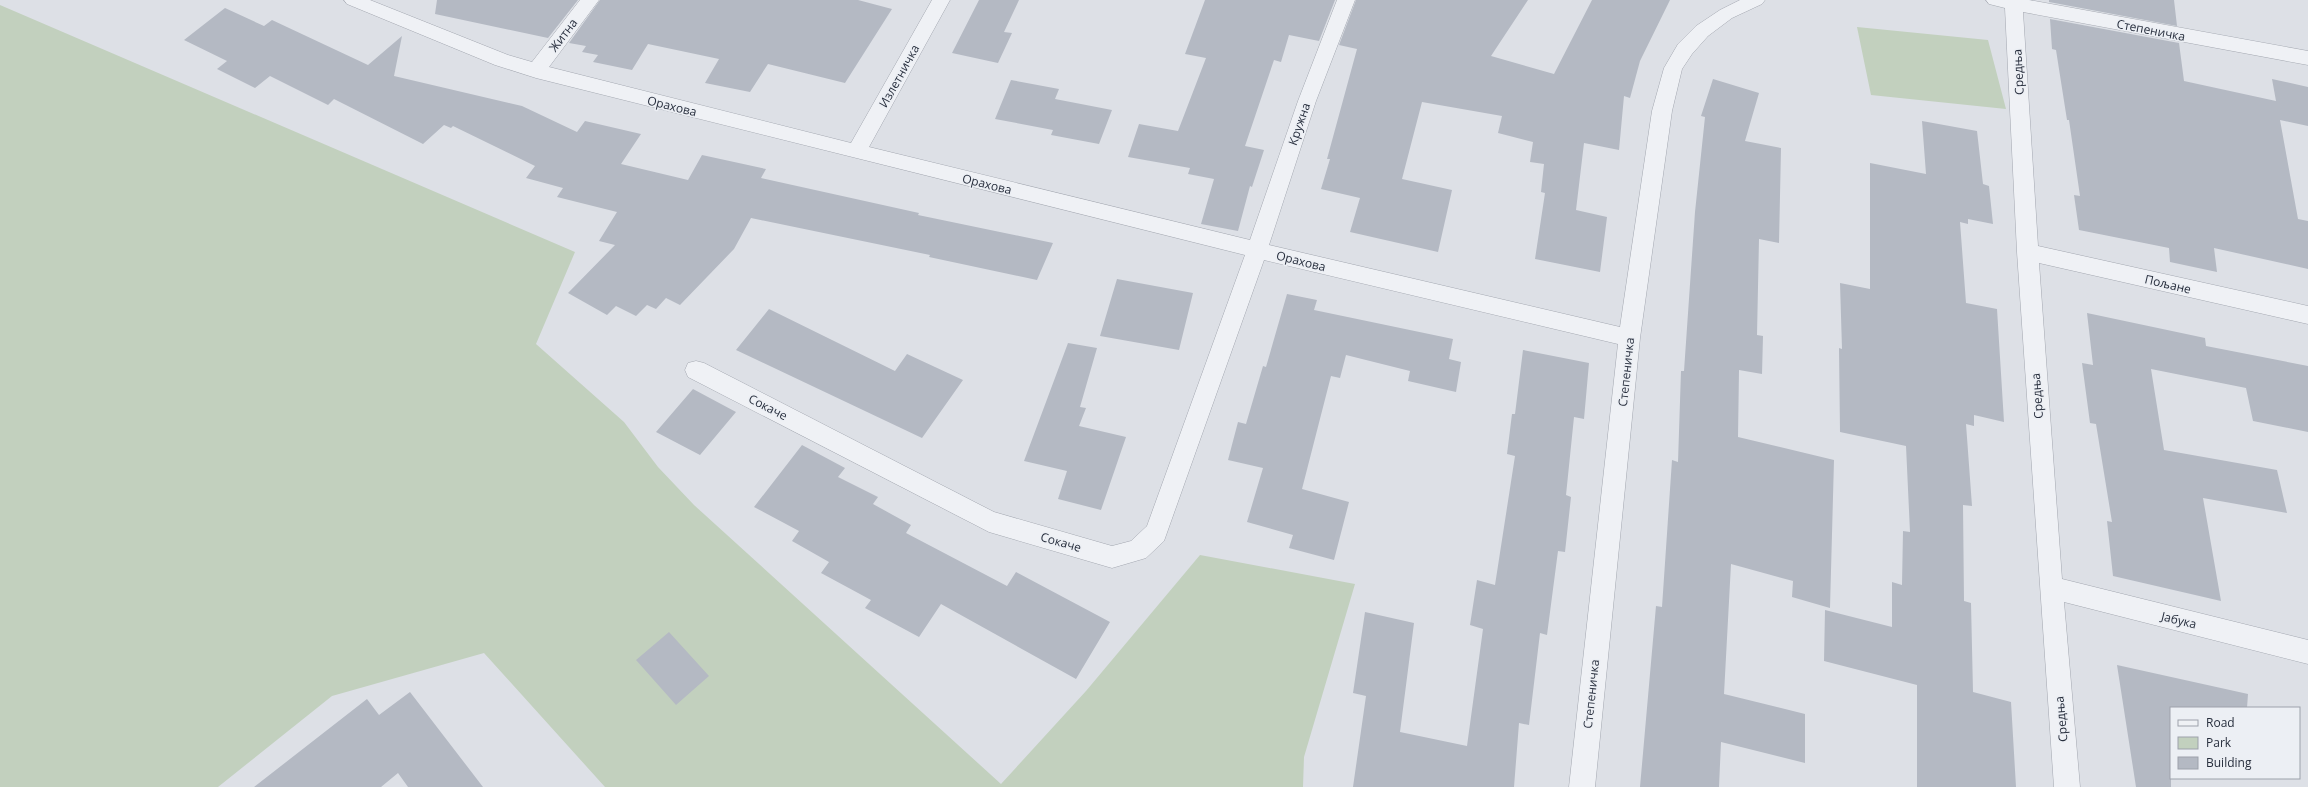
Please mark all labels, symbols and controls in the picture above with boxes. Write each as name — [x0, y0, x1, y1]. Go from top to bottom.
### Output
street label: Житна — [545, 15, 581, 55]
street label: Степеничка — [2115, 15, 2187, 45]
street label: Излетничка — [875, 41, 923, 111]
street label: Средња — [2008, 49, 2028, 95]
street label: Орахова — [645, 92, 699, 120]
street label: Кружна — [1284, 101, 1314, 147]
street label: Орахова — [960, 170, 1014, 198]
street label: Орахова — [1274, 247, 1328, 275]
street label: Пољане — [2143, 270, 2193, 298]
street label: Степеничка — [1614, 337, 1638, 407]
street label: Средња — [2027, 373, 2047, 419]
street label: Сокаче — [746, 390, 791, 424]
street label: Сокаче — [1039, 528, 1084, 556]
street label: Јабука — [2159, 607, 2198, 633]
street label: Степеничка — [1579, 659, 1603, 729]
street label: Средња — [2051, 695, 2071, 743]
legend — [2170, 707, 2300, 779]
text: Road — [2206, 714, 2235, 731]
text: Park — [2206, 734, 2232, 751]
text: Building — [2206, 754, 2252, 771]

